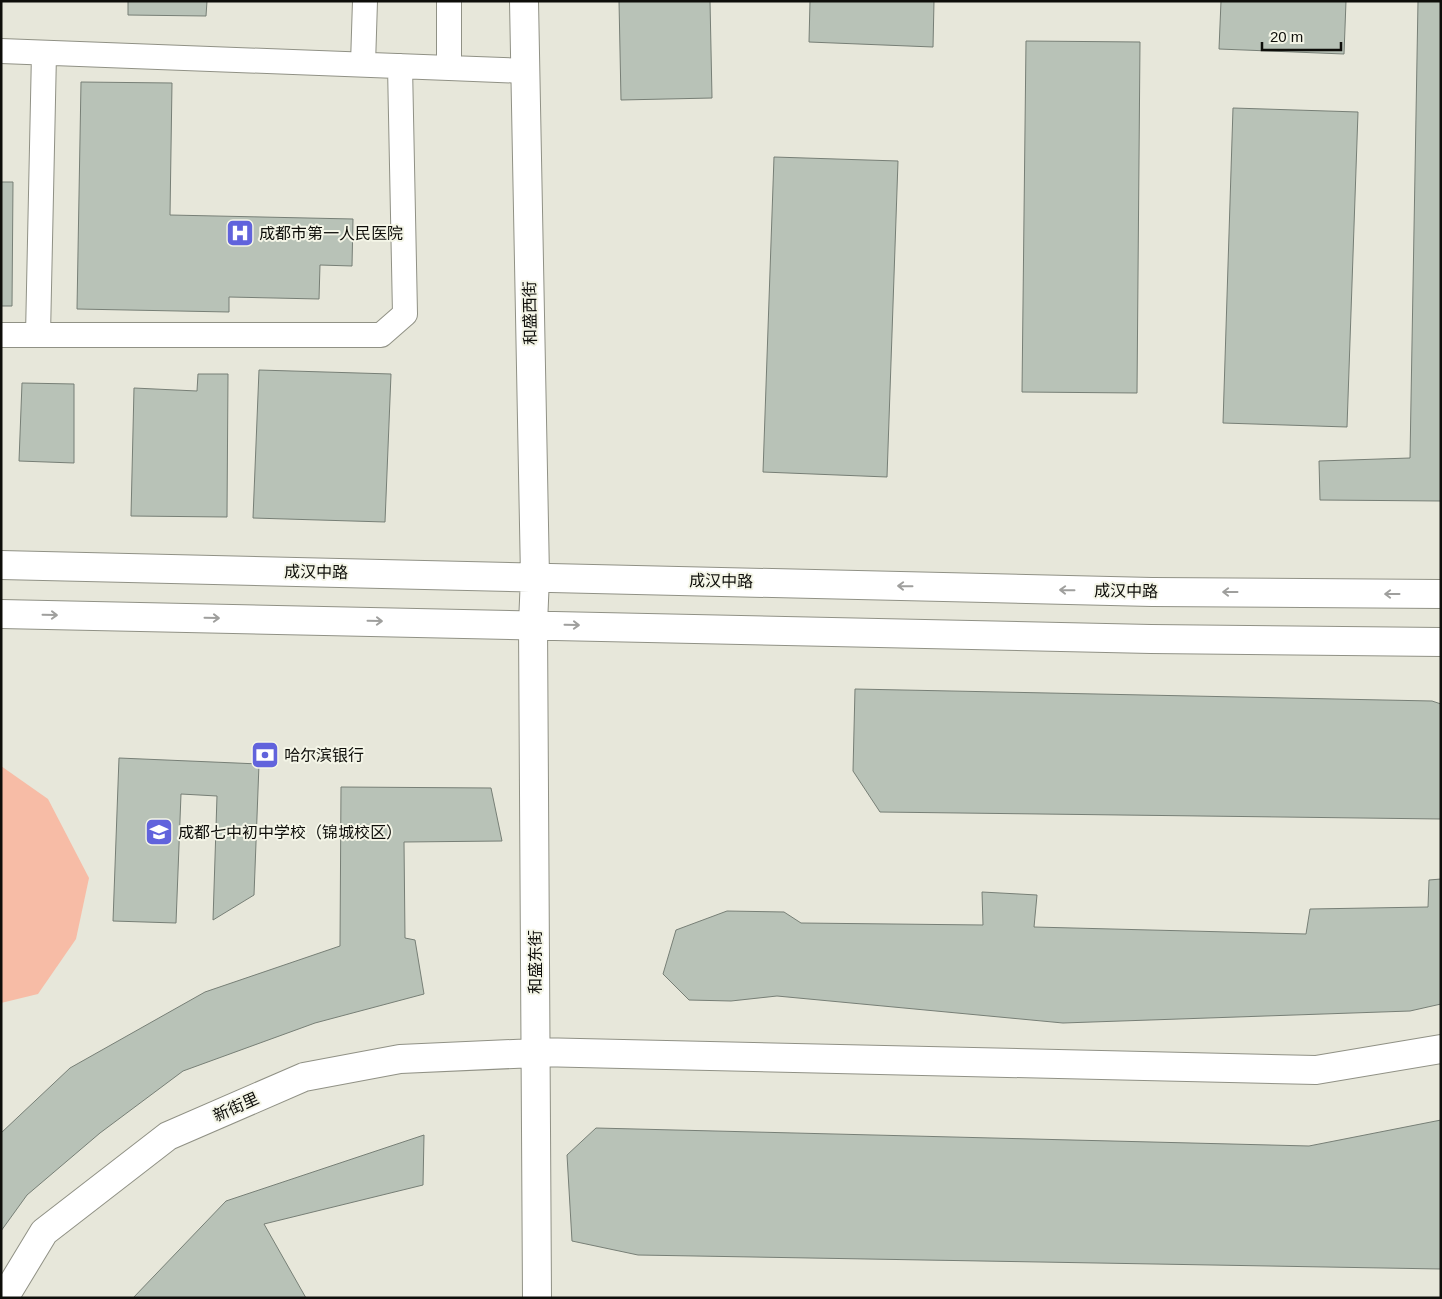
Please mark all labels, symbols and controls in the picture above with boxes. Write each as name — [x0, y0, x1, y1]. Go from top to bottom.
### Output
scale bar — [1262, 20, 1341, 52]
text: 20 m — [1270, 28, 1303, 45]
hospital icon: 成都市第一人民医院 — [225, 218, 255, 248]
place label: 成都市第一人民医院 — [259, 225, 403, 242]
street label: 和盛西街 — [521, 281, 539, 345]
street label: 成汉中路 — [284, 563, 348, 581]
street label: 成汉中路 — [689, 572, 753, 590]
one-way arrow — [897, 581, 913, 591]
street label: 成汉中路 — [1094, 582, 1158, 600]
one-way arrow — [1059, 585, 1075, 594]
one-way arrow — [1222, 587, 1238, 597]
one-way arrow — [1384, 589, 1400, 599]
one-way arrow — [42, 610, 58, 619]
one-way arrow — [204, 613, 220, 623]
one-way arrow — [366, 616, 383, 626]
one-way arrow — [564, 620, 580, 630]
bank icon: 哈尔滨银行 — [250, 740, 280, 770]
place label: 哈尔滨银行 — [284, 747, 364, 764]
school or university icon: 成都七中初中学校（锦城校区） — [144, 817, 174, 847]
place label: 成都七中初中学校（锦城校区） — [178, 824, 402, 841]
street label: 和盛东街 — [527, 930, 544, 994]
street label: 新街里 — [211, 1089, 261, 1125]

